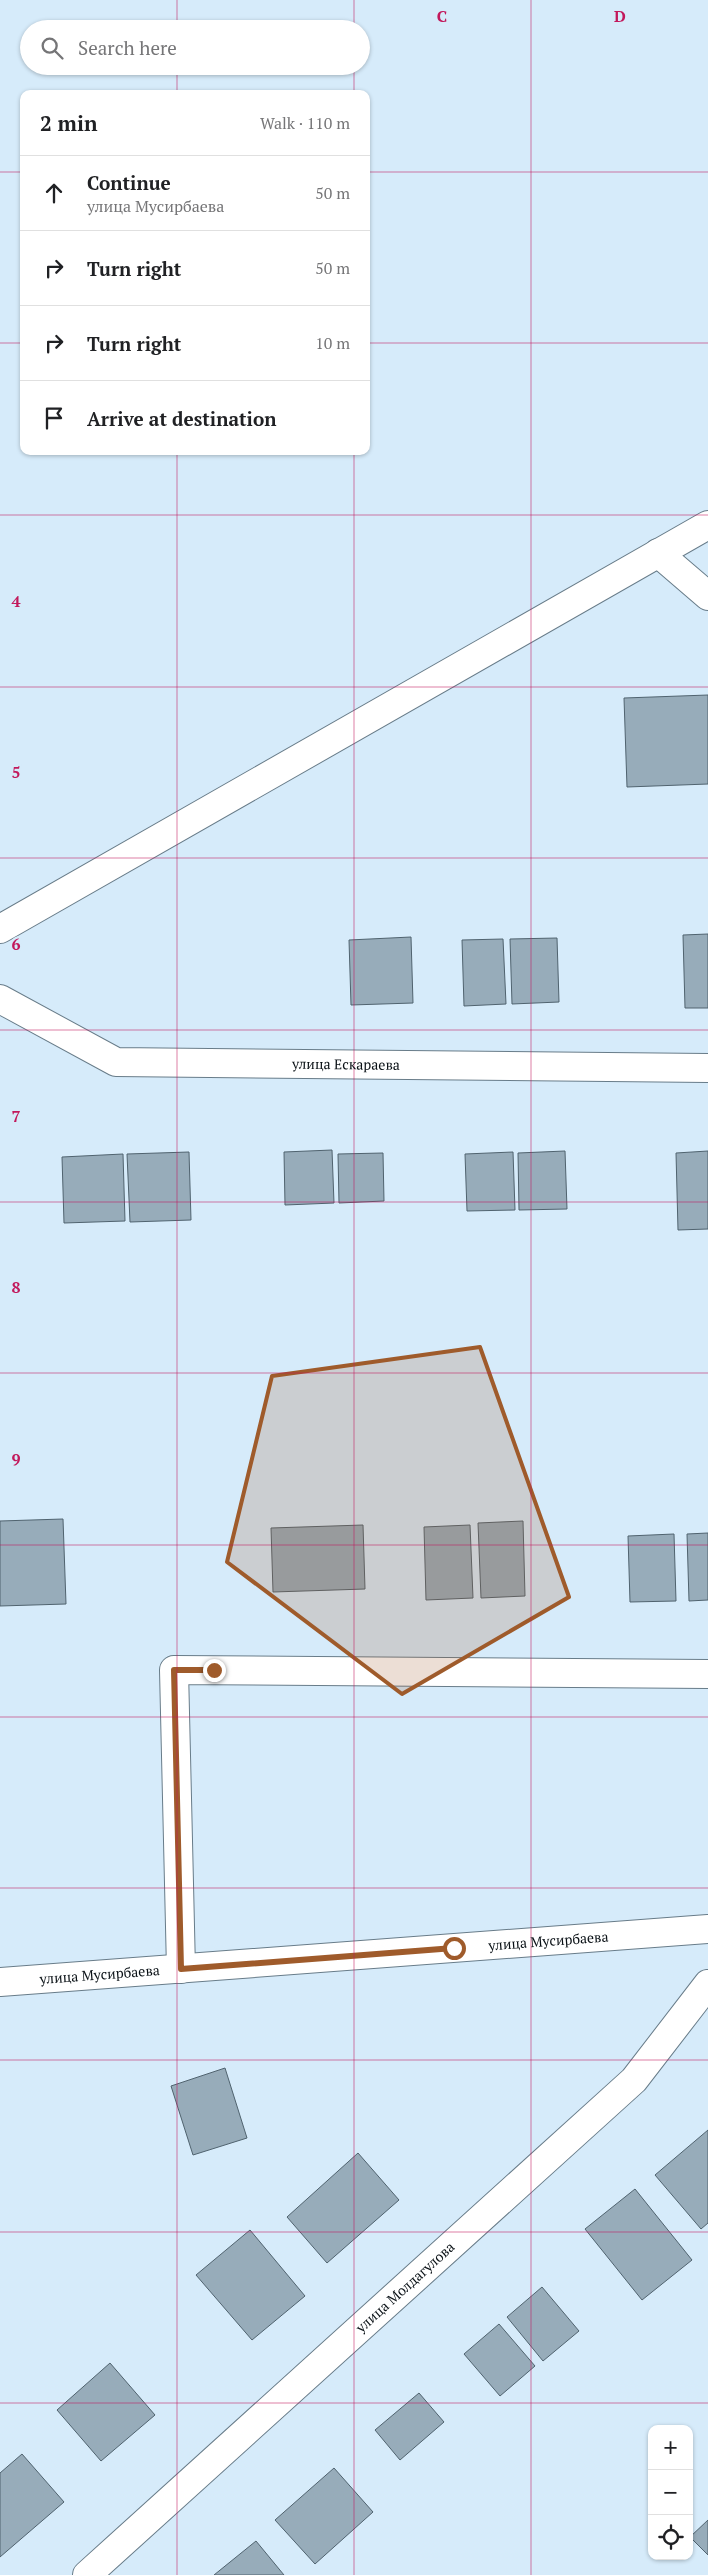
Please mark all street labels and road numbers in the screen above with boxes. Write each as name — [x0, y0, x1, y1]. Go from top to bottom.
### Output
street label: улица Ескараева — [291, 1054, 400, 1074]
street label: улица Мусирбаева — [487, 1926, 609, 1954]
street label: улица Мусирбаева — [38, 1960, 160, 1988]
street label: улица Молдагулова — [351, 2237, 458, 2337]

